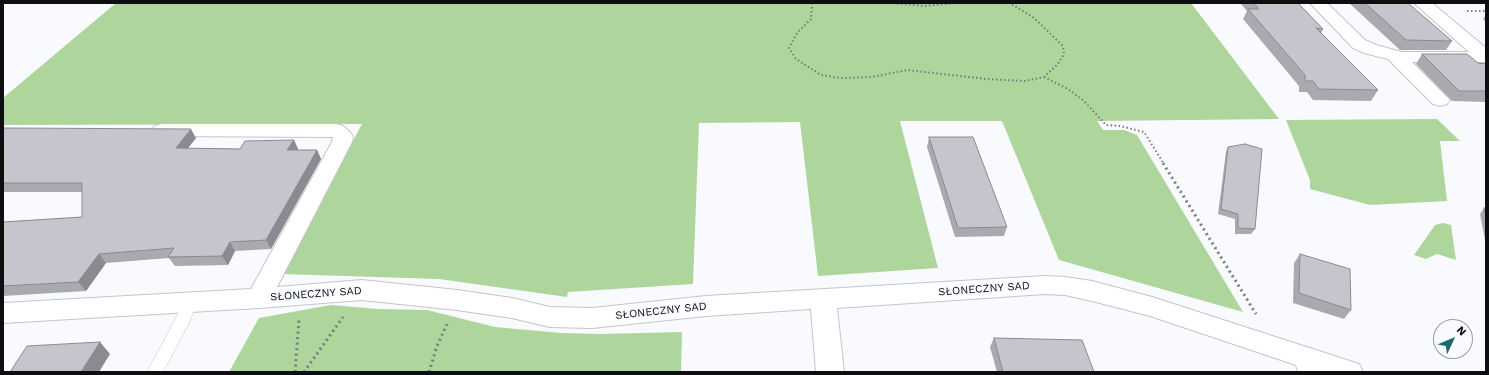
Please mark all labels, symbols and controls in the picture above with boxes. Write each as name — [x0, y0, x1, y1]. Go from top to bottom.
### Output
street label: SŁONECZNY SAD — [938, 279, 1030, 299]
street label: SŁONECZNY SAD — [270, 284, 362, 304]
street label: SŁONECZNY SAD — [615, 300, 707, 322]
north arrow — [1433, 319, 1473, 359]
text: N — [1454, 324, 1469, 338]

